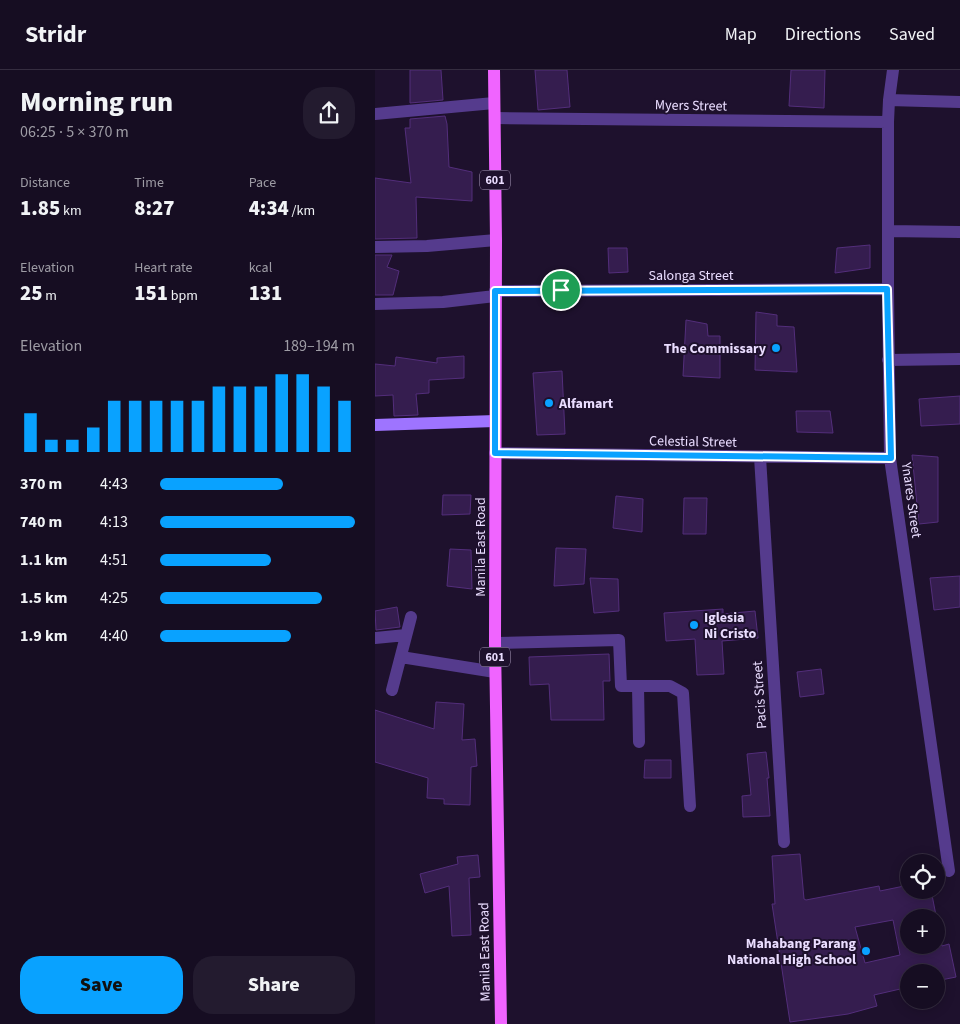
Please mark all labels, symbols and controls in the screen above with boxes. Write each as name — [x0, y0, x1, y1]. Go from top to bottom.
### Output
text: Stridr — [25, 17, 86, 52]
text: Map — [725, 22, 757, 47]
text: Directions — [785, 22, 861, 47]
text: Saved — [889, 22, 935, 47]
text: Morning run — [20, 82, 173, 122]
button: share — [303, 87, 355, 139]
street label: Myers Street — [655, 95, 727, 117]
text: 06:25 · 5 × 370 m — [20, 121, 129, 143]
road number: 601 — [480, 170, 510, 190]
text: Distance — [20, 173, 70, 193]
text: Time — [134, 173, 164, 193]
text: Pace — [249, 173, 276, 193]
text: 1.85 — [20, 193, 60, 223]
text: 8:27 — [134, 193, 174, 223]
text: 4:34 — [249, 193, 289, 223]
text: km — [60, 201, 82, 221]
text: /km — [289, 201, 315, 221]
text: Elevation — [20, 258, 75, 278]
text: Heart rate — [134, 258, 193, 278]
text: kcal — [249, 258, 272, 278]
street label: Salonga Street — [648, 266, 734, 286]
pin — [540, 269, 582, 311]
icon: arrive — [547, 276, 575, 304]
text: 25 — [20, 278, 42, 308]
text: 151 — [134, 278, 168, 308]
text: 131 — [249, 278, 282, 308]
text: m — [42, 286, 57, 306]
text: bpm — [168, 286, 198, 306]
text: Elevation — [20, 335, 82, 357]
text: 189–194 m — [283, 335, 355, 357]
place label: The Commissary — [664, 339, 767, 359]
marker: The Commissary — [770, 342, 782, 354]
place label: Alfamart — [558, 394, 614, 414]
marker: Alfamart — [543, 397, 555, 409]
street label: Celestial Street — [649, 431, 737, 453]
street label: Ynares Street — [896, 460, 926, 540]
text: 370 m — [20, 473, 62, 495]
text: 4:43 — [100, 473, 128, 495]
street label: Manila East Road — [471, 497, 491, 597]
text: 740 m — [20, 511, 62, 533]
text: 4:13 — [100, 511, 128, 533]
text: 1.1 km — [20, 549, 67, 571]
text: 4:51 — [100, 549, 128, 571]
text: 1.5 km — [20, 587, 67, 609]
text: 4:25 — [100, 587, 128, 609]
place label: Iglesia Ni Cristo — [704, 608, 757, 644]
marker: Iglesia Ni Cristo — [688, 619, 700, 631]
text: 1.9 km — [20, 625, 67, 647]
text: 4:40 — [100, 625, 128, 647]
road number: 601 — [480, 648, 510, 666]
street label: Pacis Street — [748, 660, 772, 730]
map controls — [900, 854, 945, 1009]
button: locate — [900, 854, 945, 899]
street label: Manila East Road — [474, 902, 496, 1002]
button: + — [900, 909, 945, 954]
place label: Mahabang Parang National High School — [727, 934, 857, 970]
marker: Mahabang Parang National High School — [860, 945, 872, 957]
button: Save — [20, 956, 183, 1014]
button: Share — [193, 956, 355, 1014]
button: − — [900, 964, 945, 1009]

